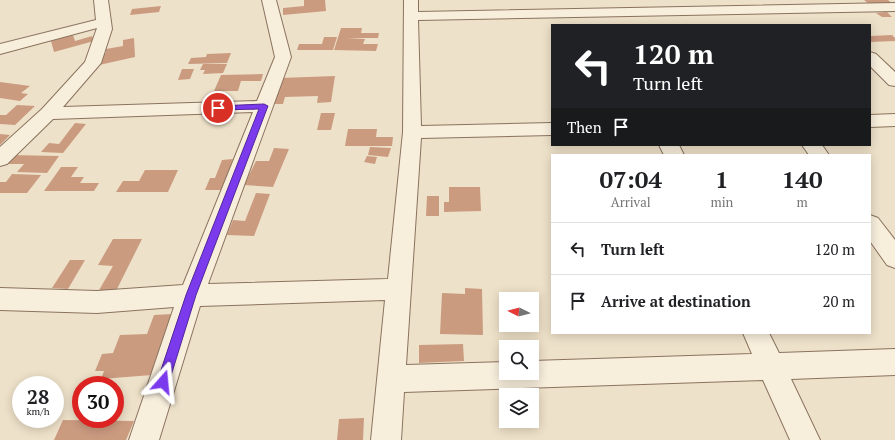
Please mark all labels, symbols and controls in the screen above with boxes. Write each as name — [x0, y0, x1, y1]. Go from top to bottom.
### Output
text: 120 m — [633, 35, 714, 72]
icon: left — [567, 40, 619, 92]
text: Turn left — [633, 71, 703, 95]
pin — [201, 91, 235, 125]
icon: arrive — [207, 97, 229, 119]
icon: arrive — [610, 116, 632, 138]
text: Then — [567, 117, 602, 137]
text: 07:04 — [599, 163, 662, 195]
text: 1 — [715, 163, 729, 195]
text: 140 — [782, 163, 822, 195]
text: Arrival — [611, 193, 651, 211]
text: min — [710, 193, 733, 211]
text: m — [797, 193, 808, 211]
icon: left — [567, 238, 589, 260]
text: Turn left — [601, 239, 665, 259]
text: 120 m — [814, 239, 855, 259]
icon: arrive — [567, 290, 589, 312]
text: Arrive at destination — [601, 291, 751, 311]
text: 20 m — [822, 291, 855, 311]
north arrow — [499, 292, 539, 332]
map controls — [499, 292, 539, 428]
button: search — [499, 340, 539, 380]
position arrow — [142, 361, 184, 403]
speed limit sign: 30 — [72, 376, 124, 428]
text: 28 — [27, 383, 49, 410]
button: layers — [499, 388, 539, 428]
text: km/h — [26, 405, 50, 418]

